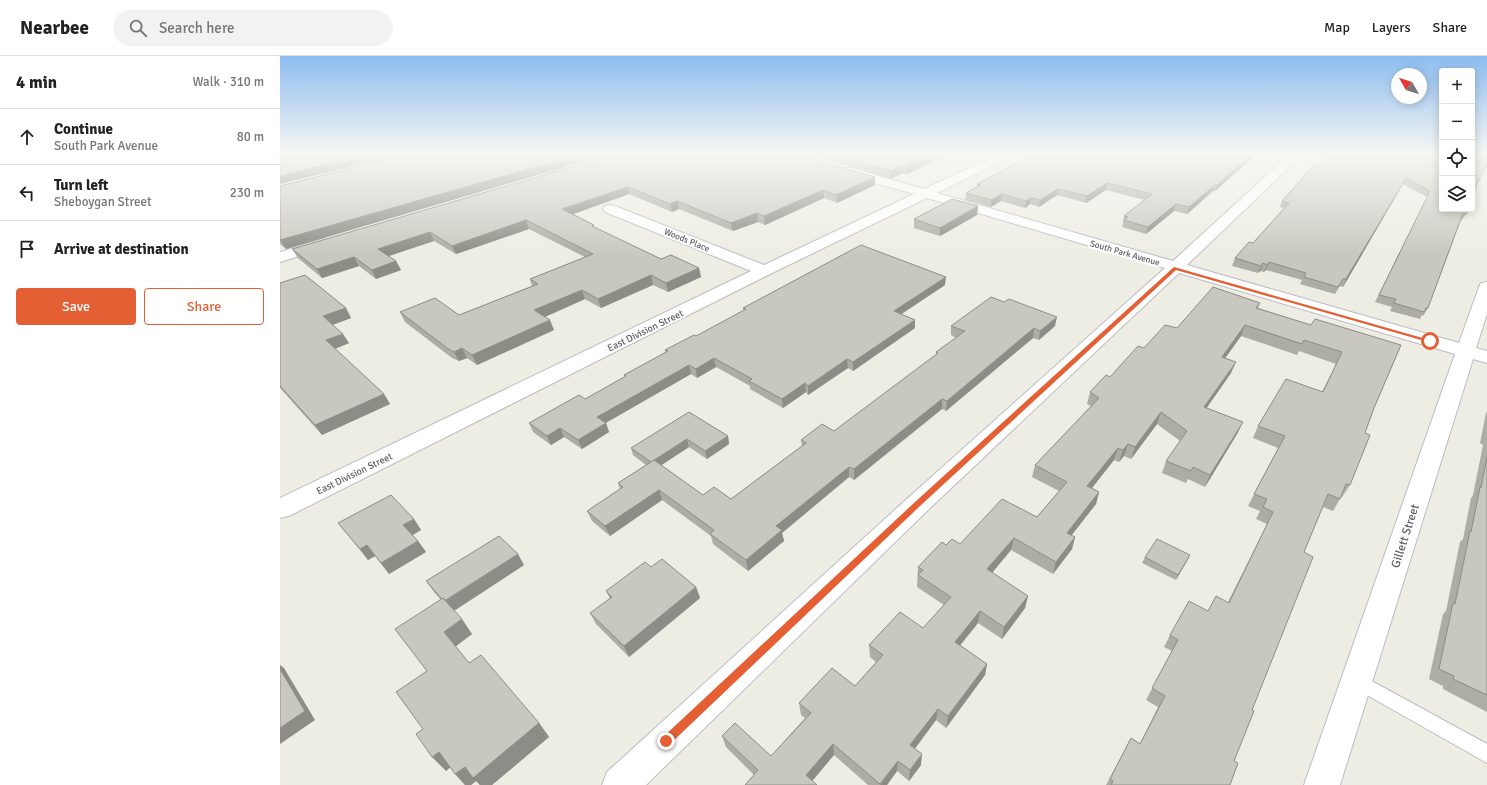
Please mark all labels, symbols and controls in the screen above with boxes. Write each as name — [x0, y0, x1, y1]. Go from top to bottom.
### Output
search box — [113, 10, 393, 46]
text: Nearbee — [20, 16, 89, 40]
icon: search — [127, 17, 149, 39]
text: Search here — [159, 19, 235, 37]
text: Map — [1324, 19, 1350, 36]
text: Layers — [1372, 19, 1411, 36]
text: Share — [1433, 19, 1467, 36]
north arrow — [1391, 68, 1427, 104]
map controls — [1439, 68, 1475, 212]
button: + — [1439, 68, 1475, 104]
text: 4 min — [16, 72, 57, 93]
text: Walk · 310 m — [193, 74, 264, 90]
button: − — [1439, 104, 1475, 140]
text: Continue — [54, 120, 113, 138]
icon: ahead — [16, 126, 38, 148]
text: 80 m — [237, 129, 264, 145]
text: South Park Avenue — [54, 138, 158, 154]
button: locate — [1439, 140, 1475, 176]
text: Turn left — [54, 176, 108, 194]
button: layers — [1439, 176, 1475, 212]
icon: left — [16, 182, 38, 204]
text: 230 m — [230, 185, 264, 201]
text: Sheboygan Street — [54, 194, 151, 210]
street label: Woods Place — [662, 226, 712, 255]
icon: arrive — [16, 238, 38, 260]
street label: South Park Avenue — [1089, 238, 1161, 269]
text: Arrive at destination — [54, 240, 189, 258]
button: Save — [16, 288, 136, 325]
button: Share — [144, 288, 264, 325]
street label: East Division Street — [606, 307, 686, 354]
route start — [1421, 332, 1439, 350]
street label: East Division Street — [315, 450, 395, 497]
street label: Gillett Street — [1388, 502, 1423, 570]
route end — [657, 732, 675, 750]

